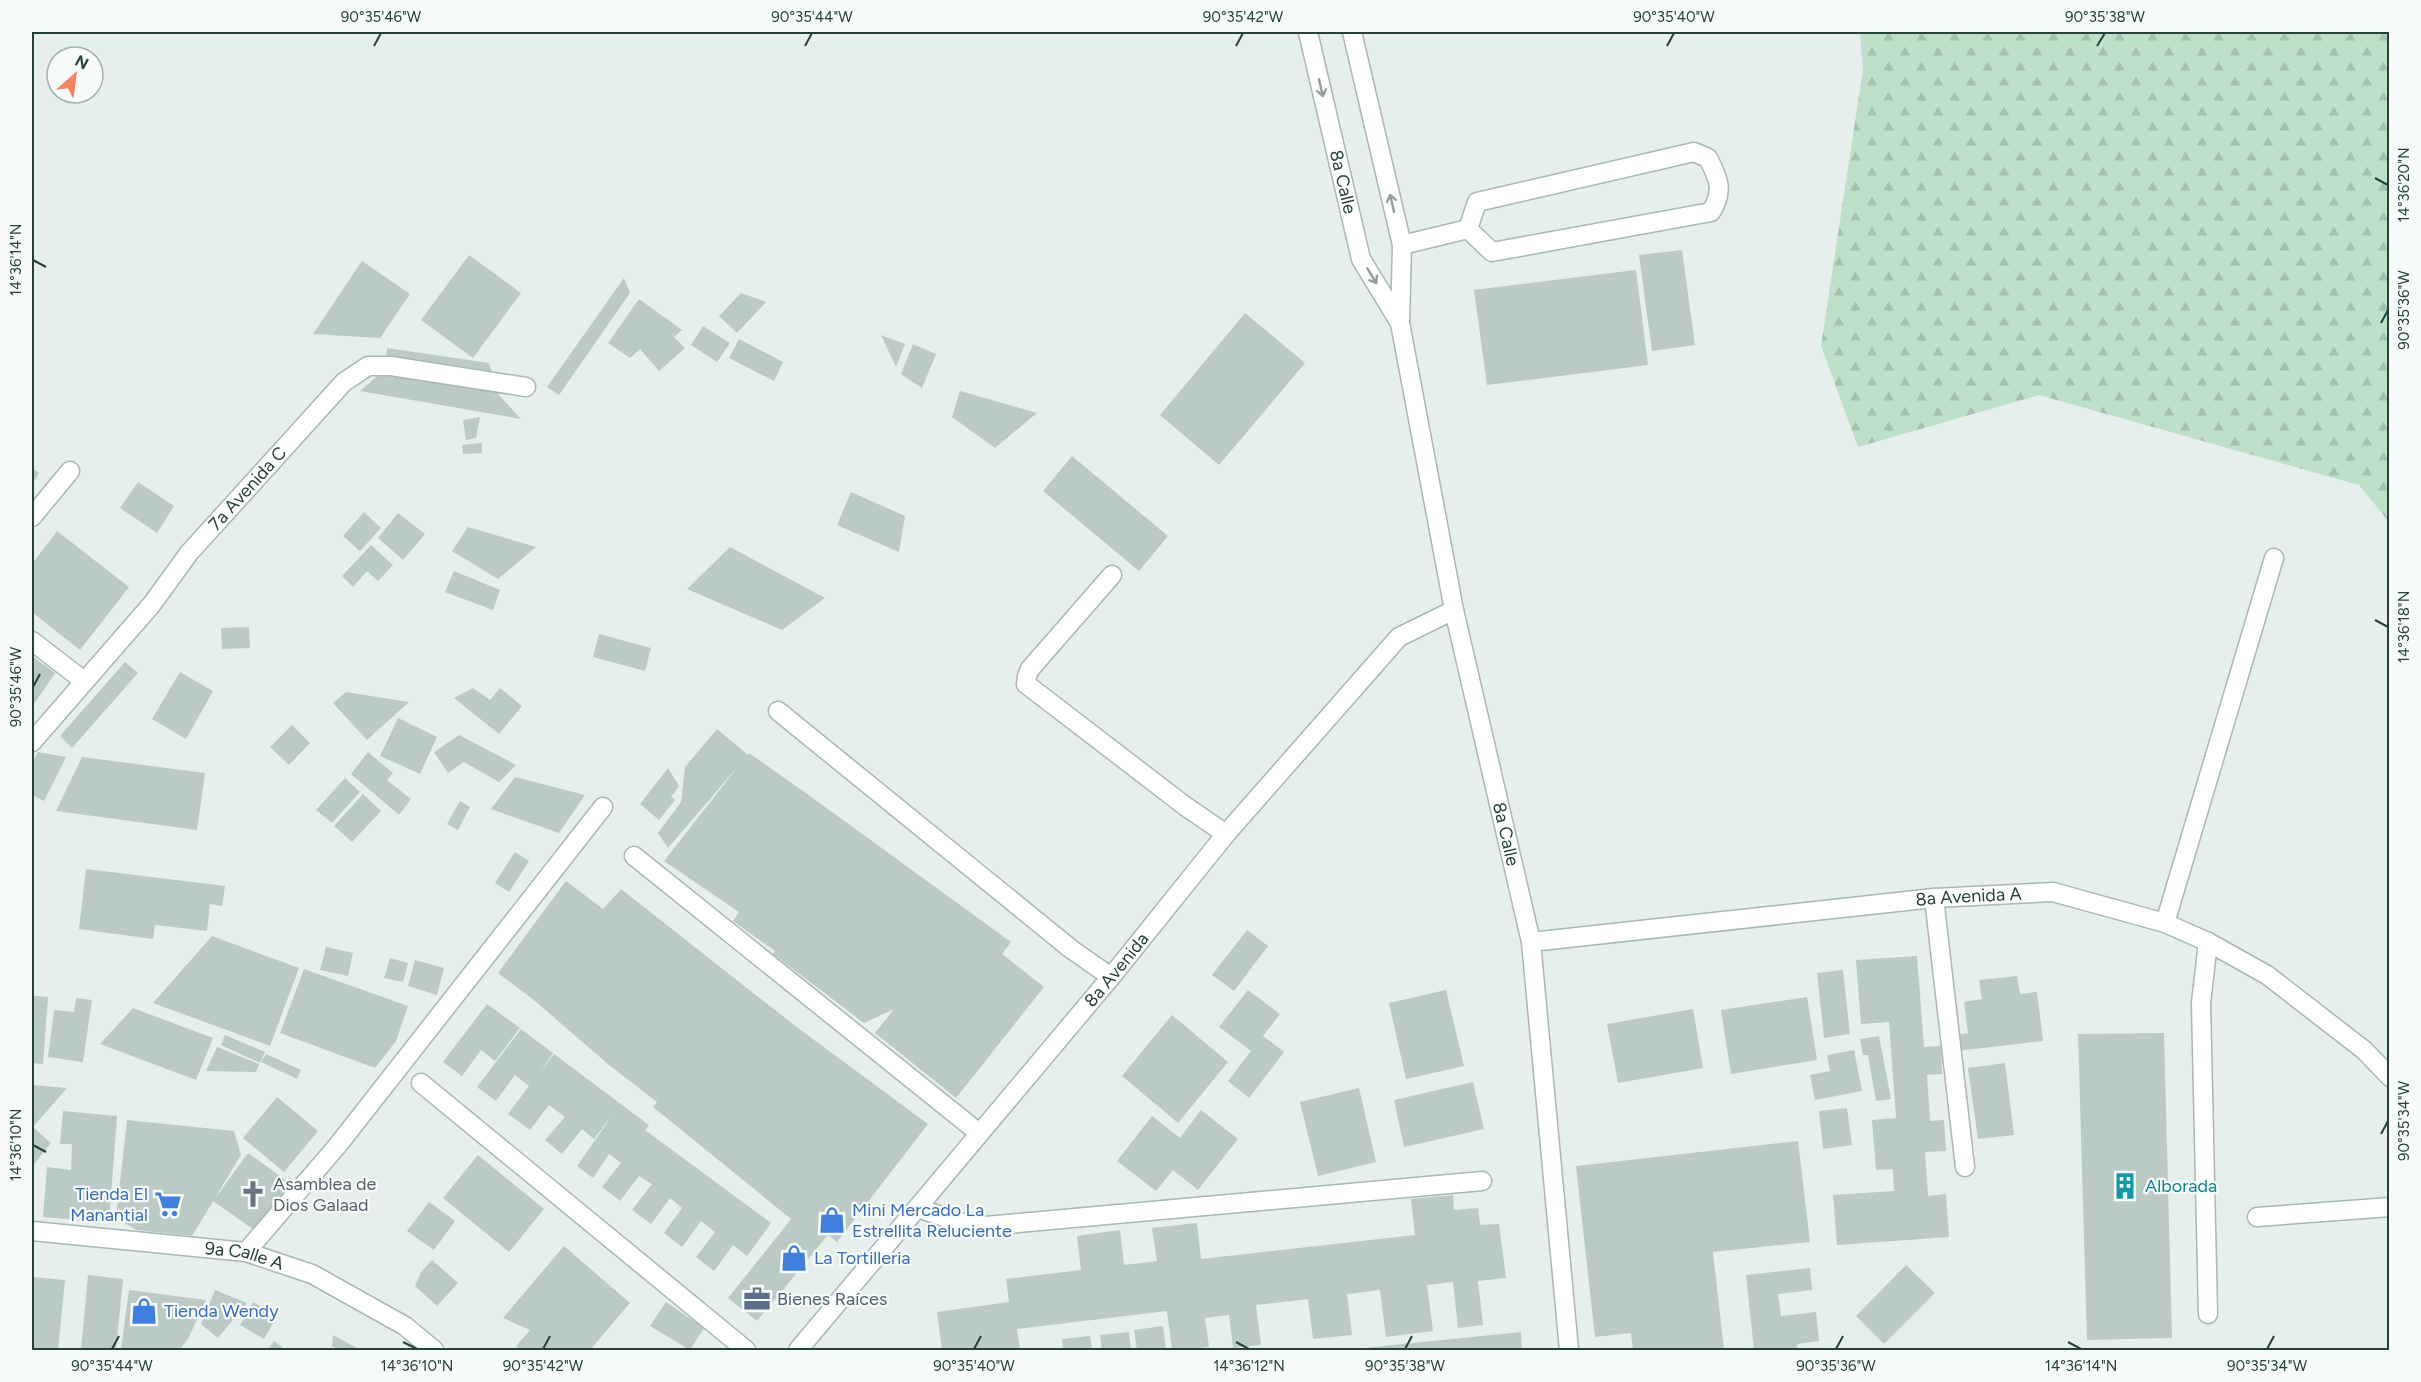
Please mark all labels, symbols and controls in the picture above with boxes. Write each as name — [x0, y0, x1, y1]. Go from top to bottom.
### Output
text: 90°35'46"W — [341, 8, 422, 26]
text: 90°35'44"W — [771, 8, 853, 26]
text: 90°35'42"W — [1203, 8, 1284, 26]
text: 90°35'40"W — [1633, 8, 1715, 26]
text: 90°35'38"W — [2065, 8, 2146, 26]
north arrow — [45, 45, 105, 105]
text: N — [72, 51, 92, 73]
one-way arrow — [1316, 79, 1328, 98]
text: 14°36'20"N — [2395, 147, 2413, 223]
street label: 8a Calle — [1325, 148, 1361, 216]
one-way arrow — [1386, 194, 1398, 213]
text: 14°36'14"N — [7, 224, 25, 296]
one-way arrow — [1366, 267, 1378, 284]
text: 90°35'36"W — [2395, 270, 2413, 350]
street label: 7a Avenida C — [204, 442, 291, 535]
text: 14°36'18"N — [2395, 591, 2413, 663]
text: 90°35'46"W — [7, 646, 25, 727]
street label: 8a Calle — [1488, 800, 1524, 868]
street label: 8a Avenida A — [1914, 883, 2022, 911]
street label: 8a Avenida — [1080, 928, 1153, 1011]
text: 90°35'34"W — [2395, 1080, 2413, 1161]
text: 14°36'10"N — [7, 1109, 25, 1181]
building icon: Alborada — [2110, 1171, 2140, 1201]
place label: Asamblea de Dios Galaad — [273, 1173, 377, 1216]
place label: Alborada — [2145, 1175, 2217, 1197]
church icon: Asamblea de Dios Galaad — [238, 1179, 268, 1209]
place label: Tienda El Manantial — [70, 1183, 148, 1226]
supermarket icon: Tienda El Manantial — [153, 1189, 183, 1219]
place label: Mini Mercado La Estrellita Reluciente — [852, 1199, 1012, 1242]
shop icon: Mini Mercado La Estrellita Reluciente — [817, 1205, 847, 1235]
street label: 9a Calle A — [204, 1237, 287, 1275]
shop icon: La Tortilleria — [779, 1243, 809, 1273]
place label: La Tortilleria — [814, 1247, 911, 1269]
office icon: Bienes Raíces — [742, 1284, 772, 1314]
place label: Bienes Raíces — [777, 1288, 887, 1310]
shop icon: Tienda Wendy — [129, 1296, 159, 1326]
place label: Tienda Wendy — [164, 1300, 279, 1322]
text: 90°35'44"W — [71, 1357, 153, 1375]
text: 14°36'10"N — [381, 1357, 453, 1375]
text: 90°35'42"W — [503, 1357, 584, 1375]
text: 90°35'40"W — [933, 1357, 1015, 1375]
text: 14°36'12"N — [1213, 1357, 1285, 1375]
text: 90°35'38"W — [1365, 1357, 1446, 1375]
text: 90°35'36"W — [1796, 1357, 1876, 1375]
text: 14°36'14"N — [2045, 1357, 2117, 1375]
text: 90°35'34"W — [2227, 1357, 2308, 1375]

